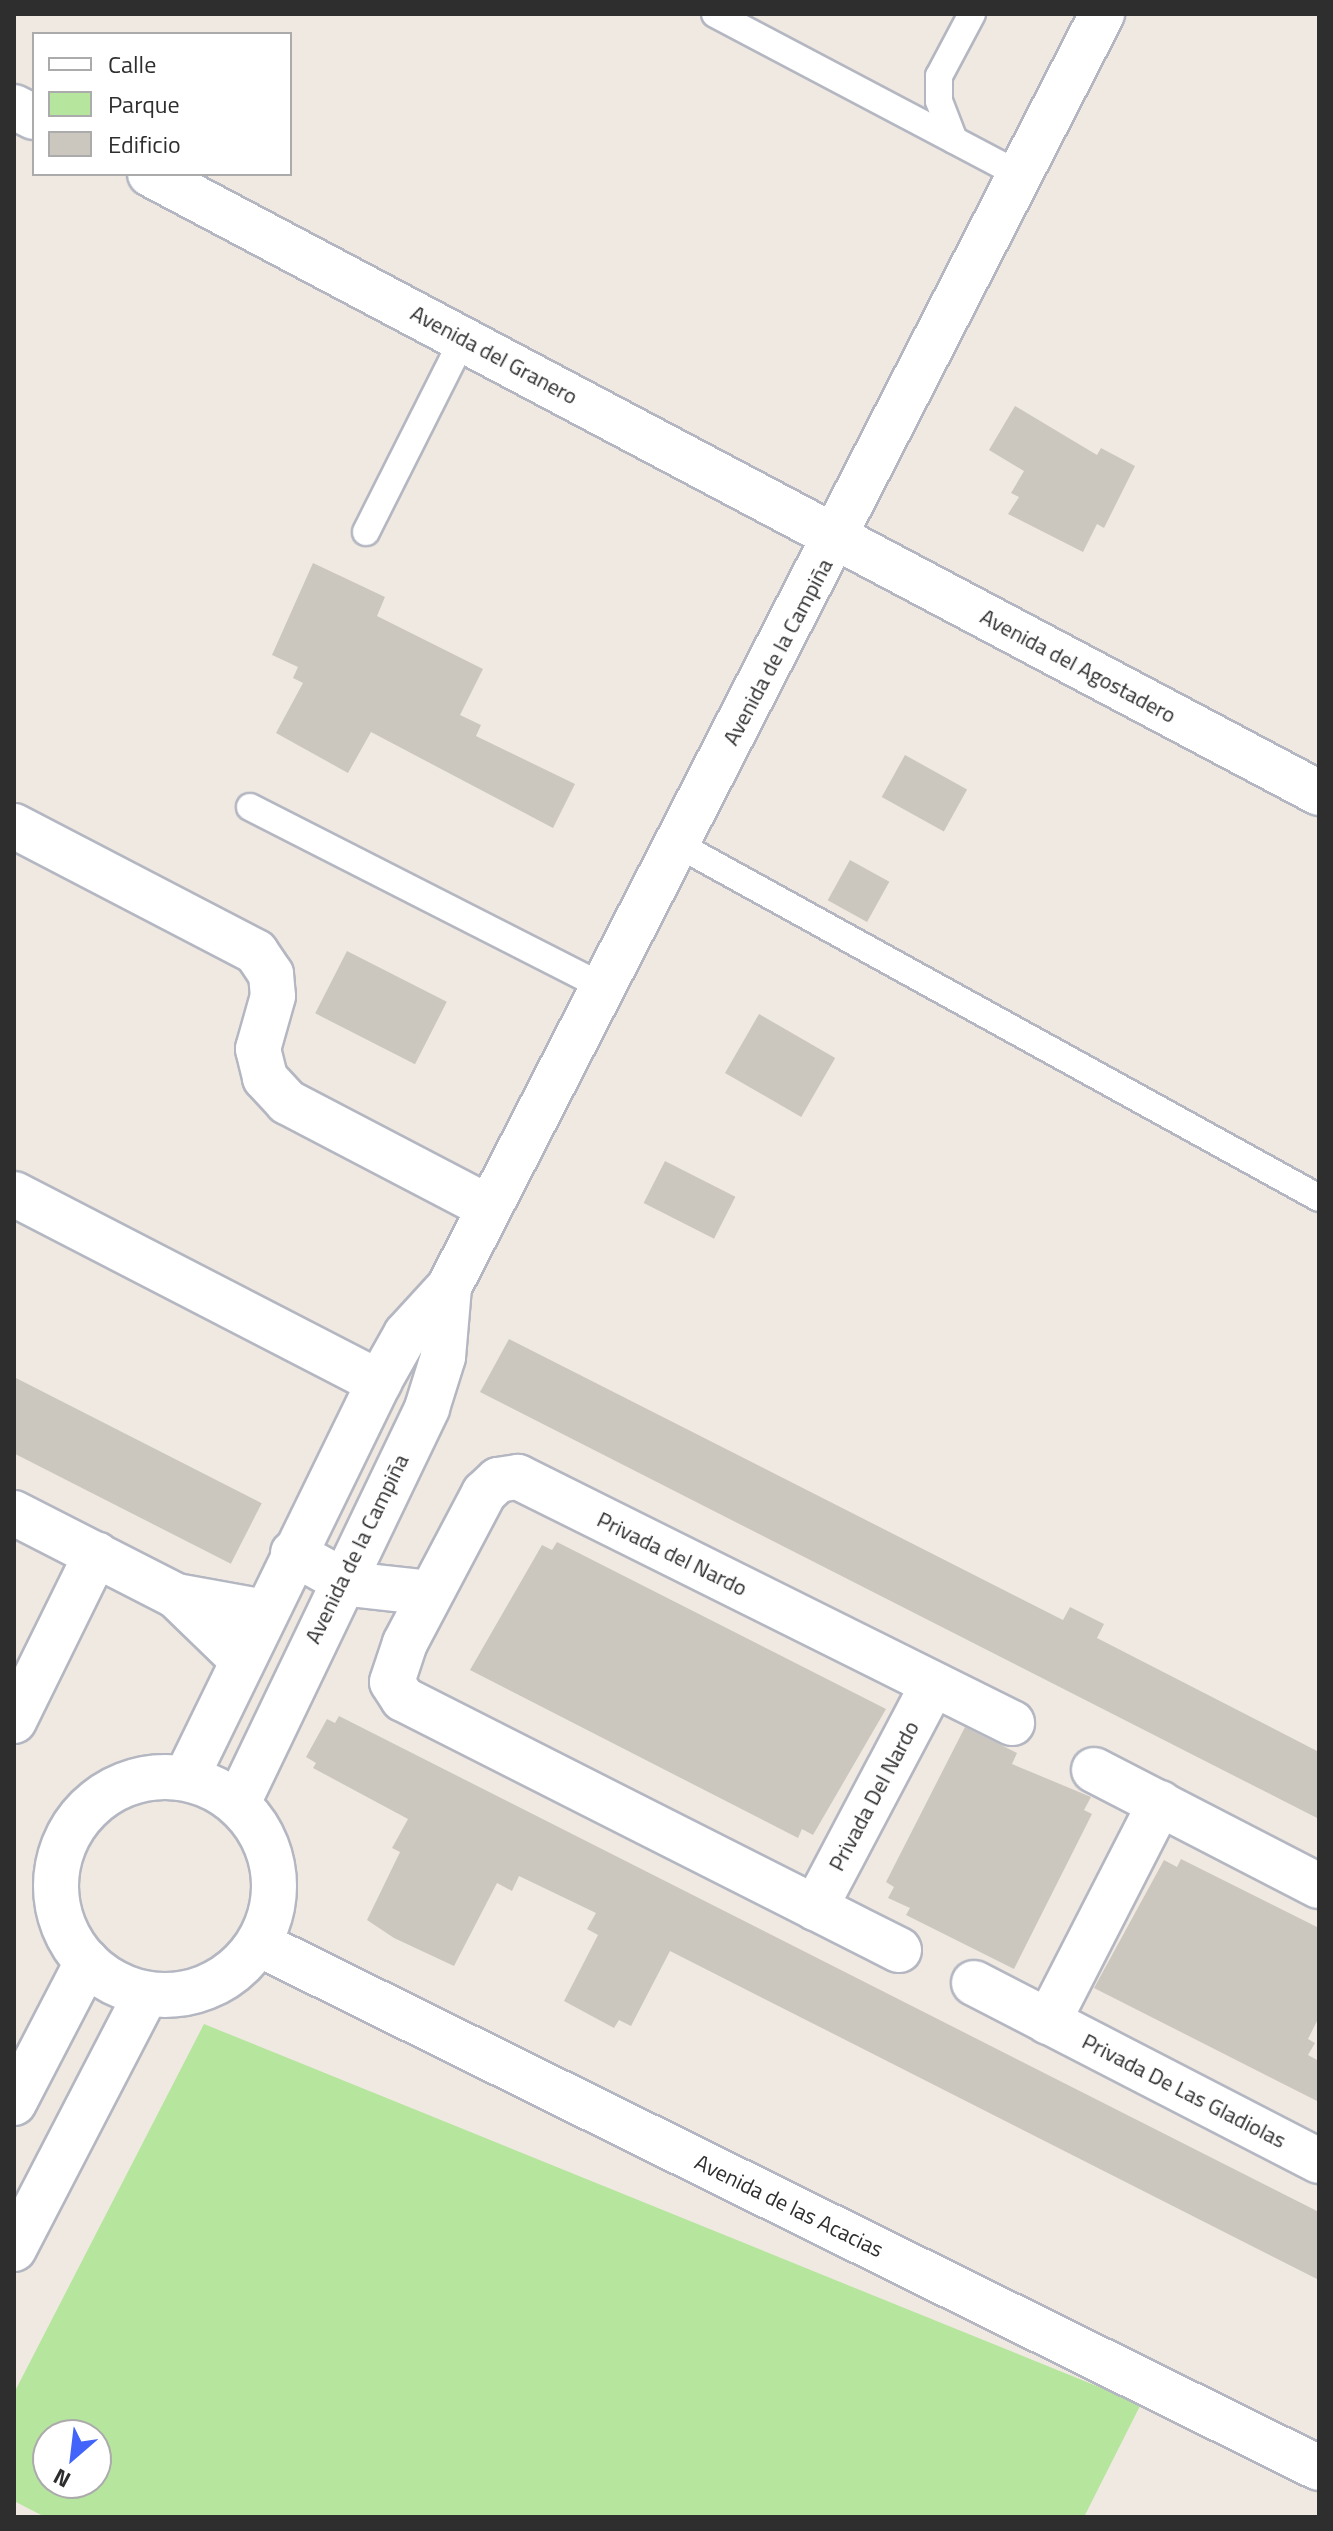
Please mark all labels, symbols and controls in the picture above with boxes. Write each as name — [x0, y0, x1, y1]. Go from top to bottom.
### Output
legend — [32, 32, 292, 176]
text: Calle — [108, 46, 156, 82]
text: Parque — [108, 86, 180, 122]
text: Edificio — [108, 126, 181, 162]
street label: Avenida del Granero — [406, 300, 582, 410]
street label: Avenida de la Campiña — [718, 554, 838, 750]
street label: Avenida del Agostadero — [976, 603, 1180, 729]
street label: Avenida de la Campiña — [300, 1450, 414, 1648]
street label: Privada del Nardo — [593, 1506, 751, 1602]
street label: Privada Del Nardo — [823, 1716, 925, 1876]
street label: Privada De Las Gladiolas — [1078, 2028, 1290, 2154]
street label: Avenida de las Acacias — [690, 2149, 888, 2263]
north arrow — [32, 2419, 112, 2499]
text: N — [47, 2460, 76, 2497]

